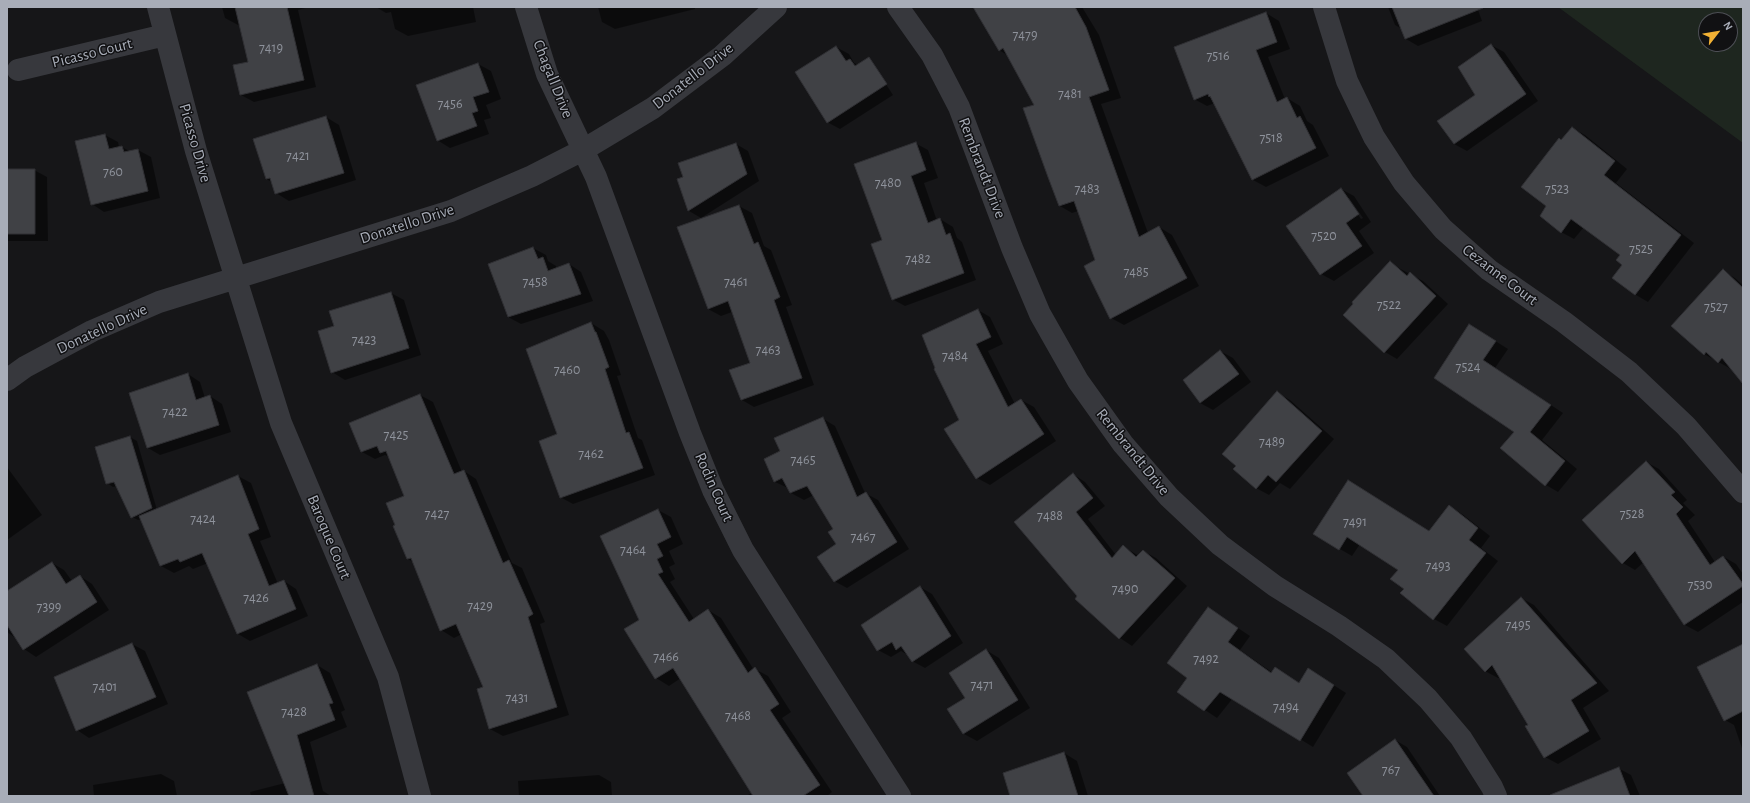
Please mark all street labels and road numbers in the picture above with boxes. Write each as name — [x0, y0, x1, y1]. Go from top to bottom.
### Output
street label: Picasso Court — [50, 34, 134, 72]
street label: Chagall Drive — [529, 37, 577, 121]
street label: Donatello Drive — [649, 38, 737, 114]
street label: Picasso Drive — [175, 101, 215, 185]
street label: Rembrandt Drive — [954, 115, 1010, 221]
street label: Donatello Drive — [358, 200, 456, 248]
street label: Cezanne Court — [1458, 240, 1542, 310]
street label: Donatello Drive — [54, 300, 150, 358]
street label: Rembrandt Drive — [1092, 405, 1174, 499]
street label: Rodin Court — [690, 450, 738, 524]
street label: Baroque Court — [303, 492, 355, 582]

